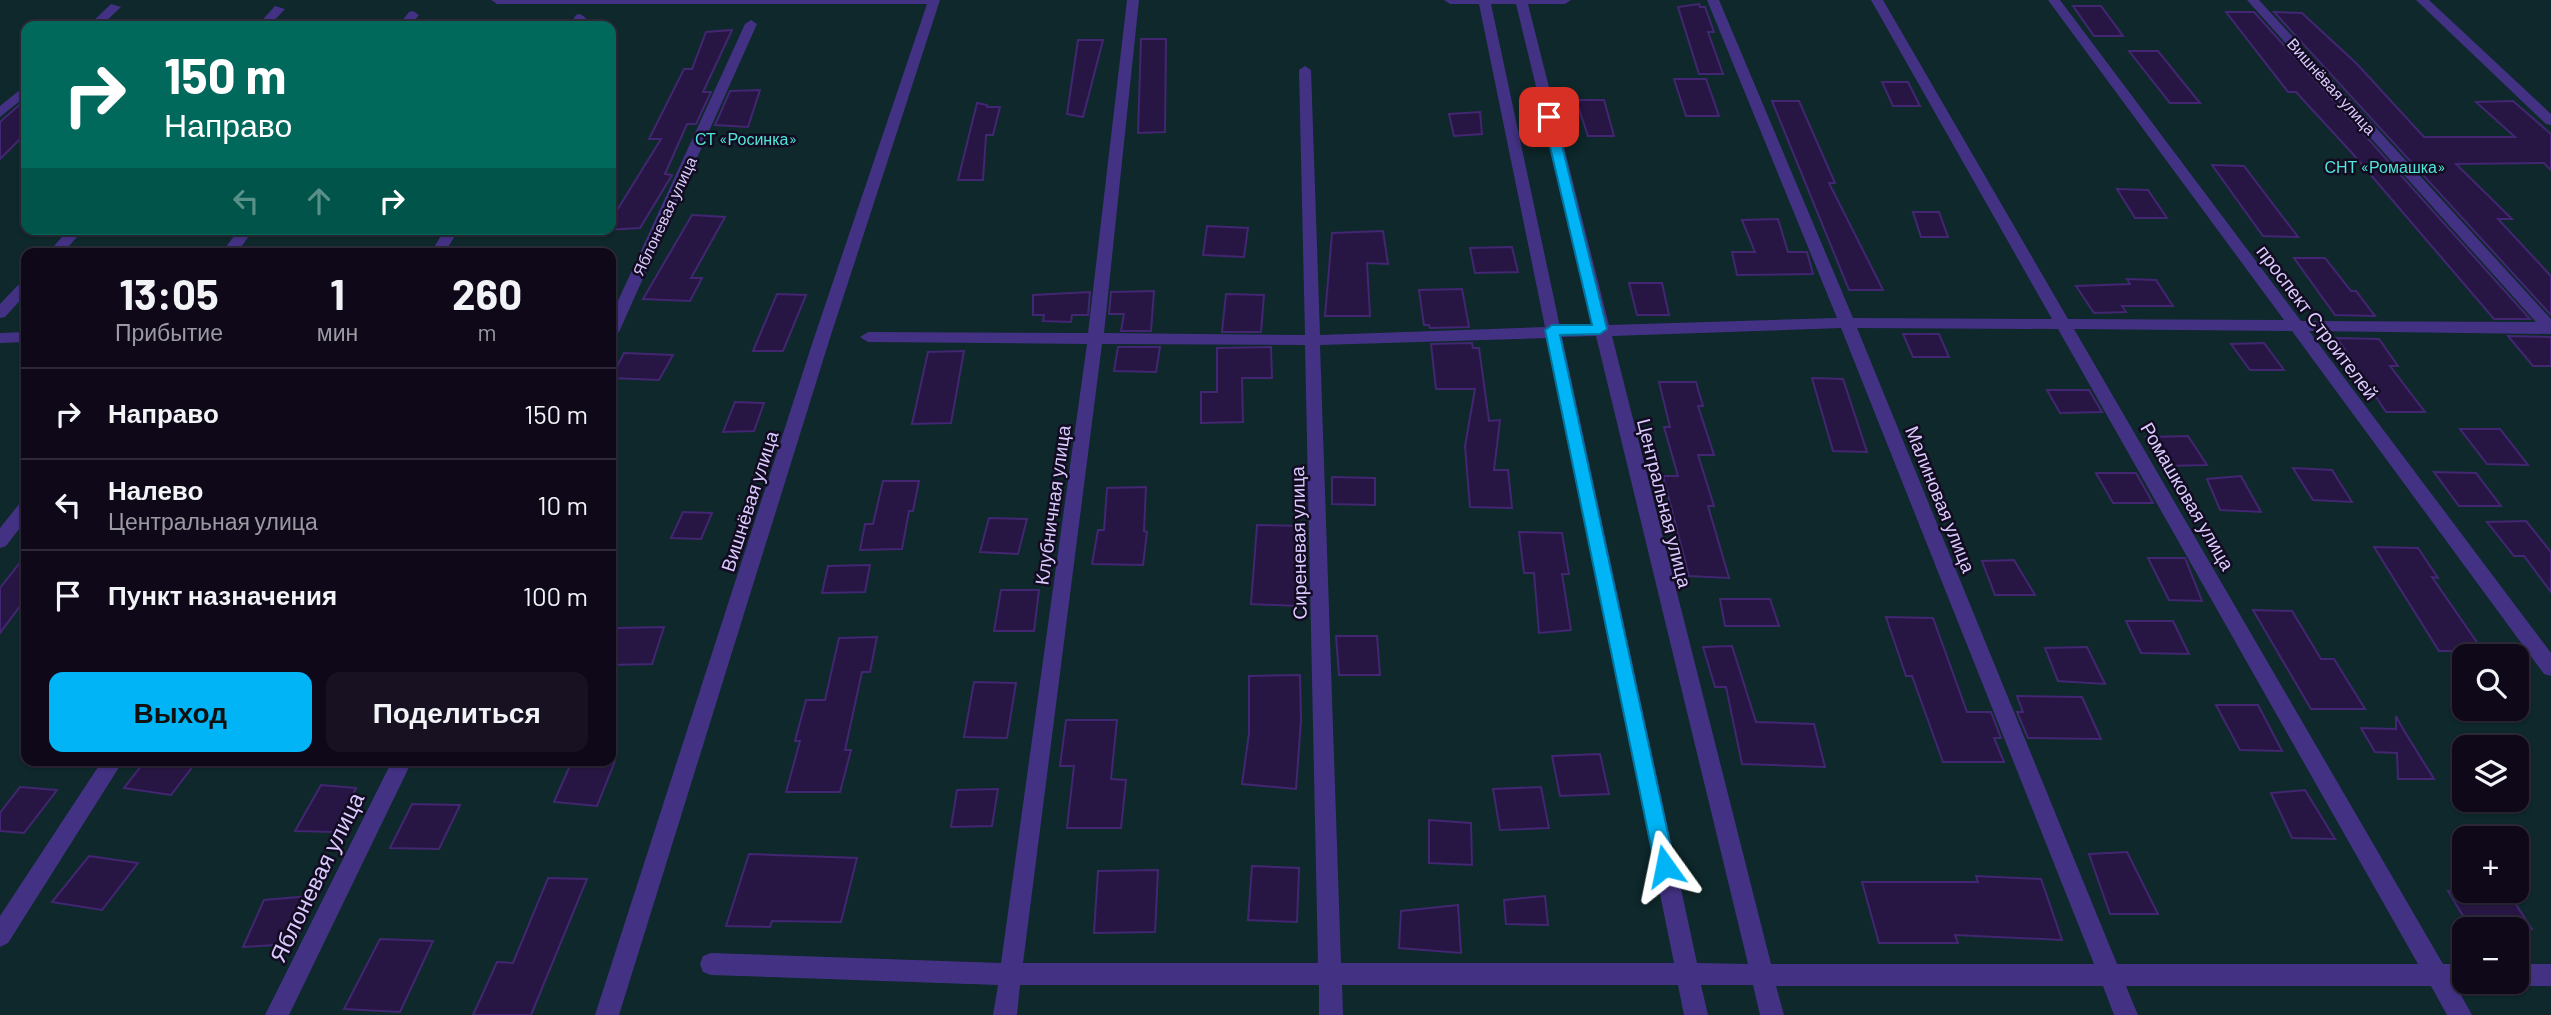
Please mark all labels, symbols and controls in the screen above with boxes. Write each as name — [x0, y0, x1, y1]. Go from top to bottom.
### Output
street label: Вишнёвая улица — [2284, 34, 2380, 138]
text: 150 m — [164, 45, 286, 104]
icon: right — [49, 49, 140, 140]
pin — [1519, 87, 1579, 147]
icon: arrive — [1530, 98, 1568, 136]
text: Направо — [164, 105, 292, 143]
park label: СТ «Росинка» — [695, 129, 797, 148]
street label: Яблоневая улица — [628, 153, 700, 279]
park label: СНТ «Ромашка» — [2324, 157, 2446, 176]
icon: left — [227, 182, 265, 220]
icon: ahead — [300, 182, 338, 220]
icon: right — [373, 182, 411, 220]
street label: проспект Строителей — [2252, 240, 2384, 404]
text: 13:05 — [119, 268, 219, 318]
text: 1 — [330, 268, 345, 318]
text: 260 — [452, 268, 522, 318]
text: Прибытие — [115, 318, 223, 346]
text: мин — [317, 318, 358, 346]
text: m — [478, 318, 497, 346]
icon: right — [49, 395, 87, 433]
text: Направо — [108, 397, 219, 428]
text: 150 m — [524, 398, 588, 429]
street label: Центральная улица — [1633, 416, 1697, 590]
street label: Ромашковая улица — [2136, 418, 2240, 574]
street label: Малиновая улица — [1901, 422, 1981, 576]
street label: Клубничная улица — [1029, 423, 1075, 586]
street label: Вишнёвая улица — [715, 427, 783, 574]
street label: Сиреневая улица — [1285, 466, 1311, 620]
text: Налево — [108, 474, 203, 505]
icon: left — [49, 486, 87, 524]
text: 10 m — [538, 489, 588, 520]
text: Центральная улица — [108, 507, 318, 535]
icon: arrive — [49, 577, 87, 615]
text: Пункт назначения — [108, 579, 337, 610]
text: 100 m — [523, 580, 588, 611]
map controls — [2452, 644, 2529, 994]
button: search — [2452, 644, 2529, 721]
button: Выход — [49, 672, 312, 752]
button: Поделиться — [326, 672, 588, 752]
button: layers — [2452, 735, 2529, 812]
street label: Яблоневая улица — [263, 787, 369, 967]
button: + — [2452, 826, 2529, 903]
position arrow — [1628, 829, 1702, 903]
button: − — [2452, 917, 2529, 994]

